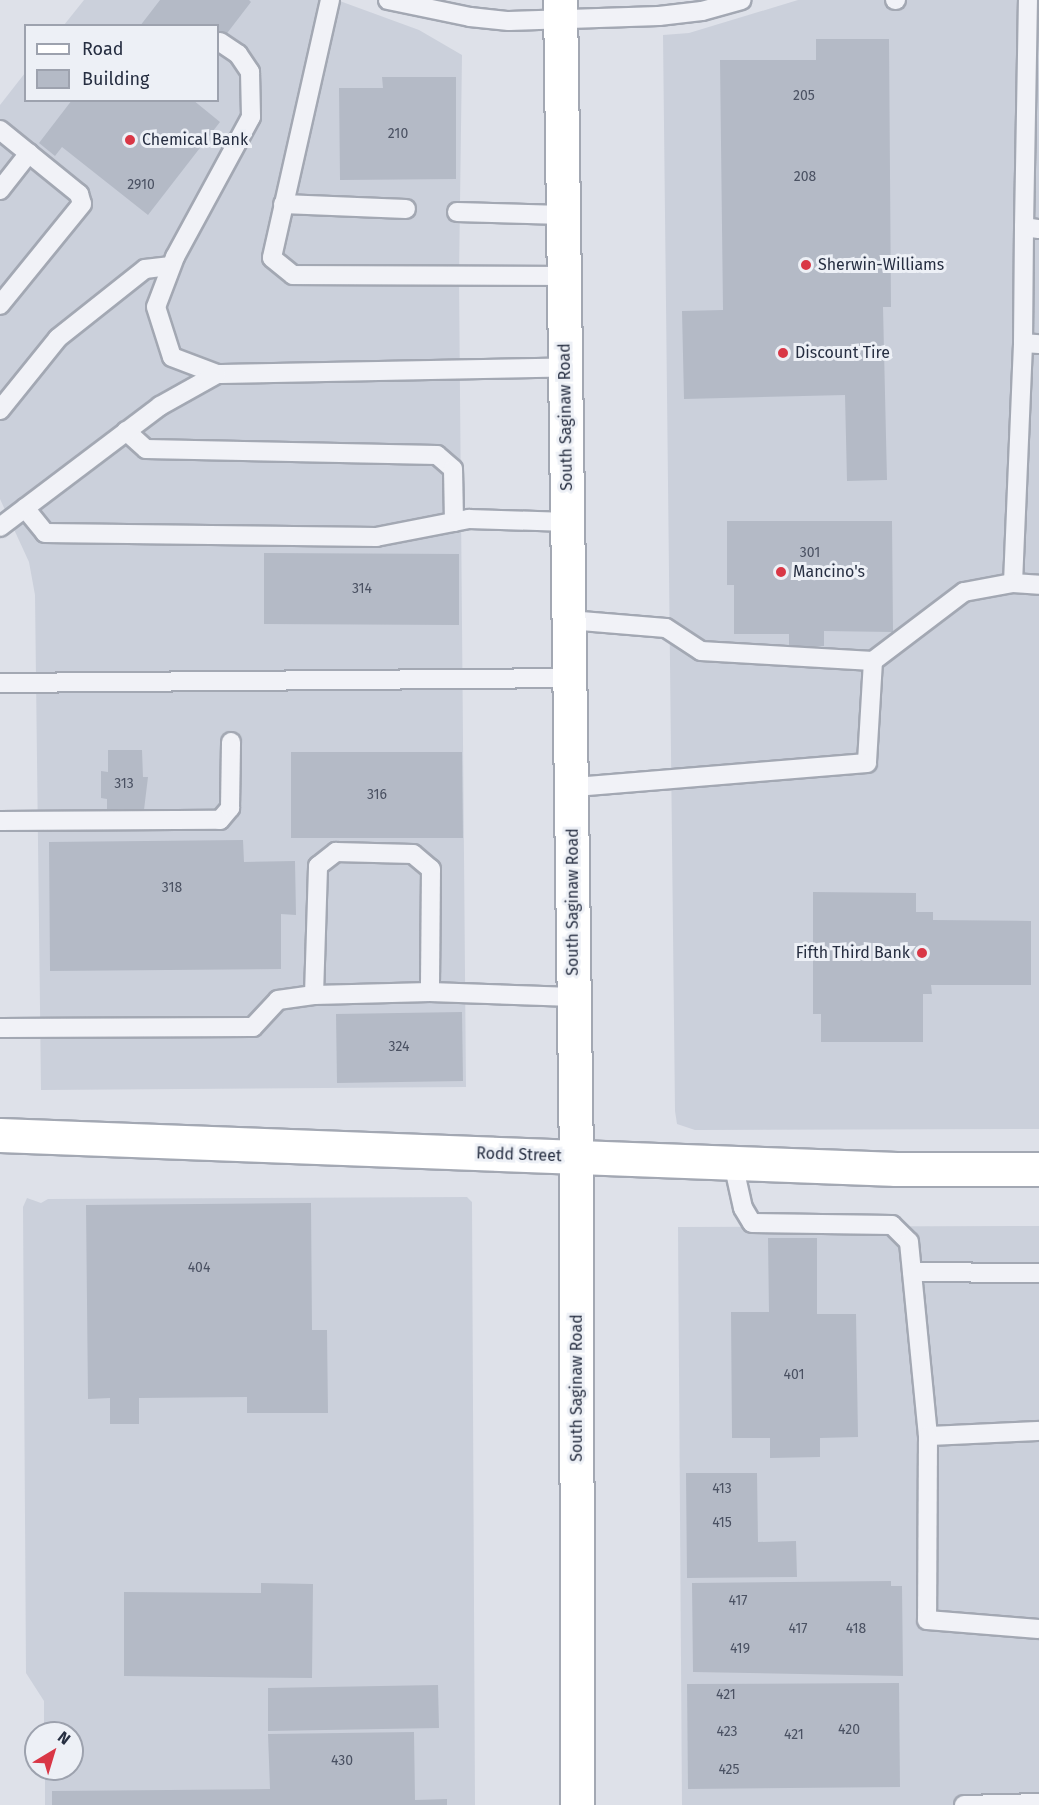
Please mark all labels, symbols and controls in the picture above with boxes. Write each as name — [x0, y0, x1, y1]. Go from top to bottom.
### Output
legend — [24, 24, 219, 102]
text: Road — [82, 38, 124, 60]
text: Building — [82, 68, 149, 90]
house number: 205 — [793, 88, 815, 104]
house number: 210 — [388, 126, 408, 142]
place label: Chemical Bank — [142, 130, 248, 150]
marker: Chemical Bank — [123, 133, 137, 147]
house number: 208 — [794, 169, 816, 185]
house number: 2910 — [127, 177, 155, 193]
place label: Sherwin-Williams — [818, 255, 944, 275]
marker: Sherwin-Williams — [799, 258, 813, 272]
street label: South Saginaw Road — [555, 343, 577, 491]
place label: Discount Tire — [795, 343, 890, 363]
marker: Discount Tire — [776, 346, 790, 360]
house number: 301 — [800, 545, 820, 561]
place label: Mancino's — [793, 562, 865, 582]
marker: Mancino's — [774, 565, 788, 579]
house number: 314 — [352, 581, 372, 597]
house number: 313 — [114, 776, 134, 792]
house number: 316 — [367, 787, 387, 803]
street label: South Saginaw Road — [563, 828, 583, 976]
house number: 318 — [162, 880, 182, 896]
place label: Fifth Third Bank — [796, 943, 910, 963]
marker: Fifth Third Bank — [915, 946, 929, 960]
house number: 324 — [389, 1039, 409, 1055]
street label: Rodd Street — [476, 1144, 562, 1166]
house number: 404 — [188, 1260, 210, 1276]
street label: South Saginaw Road — [567, 1314, 587, 1462]
house number: 401 — [784, 1367, 804, 1383]
house number: 413 — [712, 1481, 732, 1497]
house number: 415 — [712, 1515, 732, 1531]
house number: 417 — [729, 1593, 747, 1609]
house number: 417 — [789, 1621, 807, 1637]
house number: 418 — [846, 1621, 866, 1637]
house number: 419 — [730, 1641, 750, 1657]
house number: 421 — [716, 1687, 736, 1703]
north arrow — [24, 1721, 84, 1781]
house number: 420 — [838, 1722, 860, 1738]
house number: 423 — [716, 1724, 738, 1740]
text: N — [54, 1727, 74, 1749]
house number: 421 — [784, 1727, 804, 1743]
house number: 430 — [331, 1753, 353, 1769]
house number: 425 — [718, 1762, 740, 1778]

